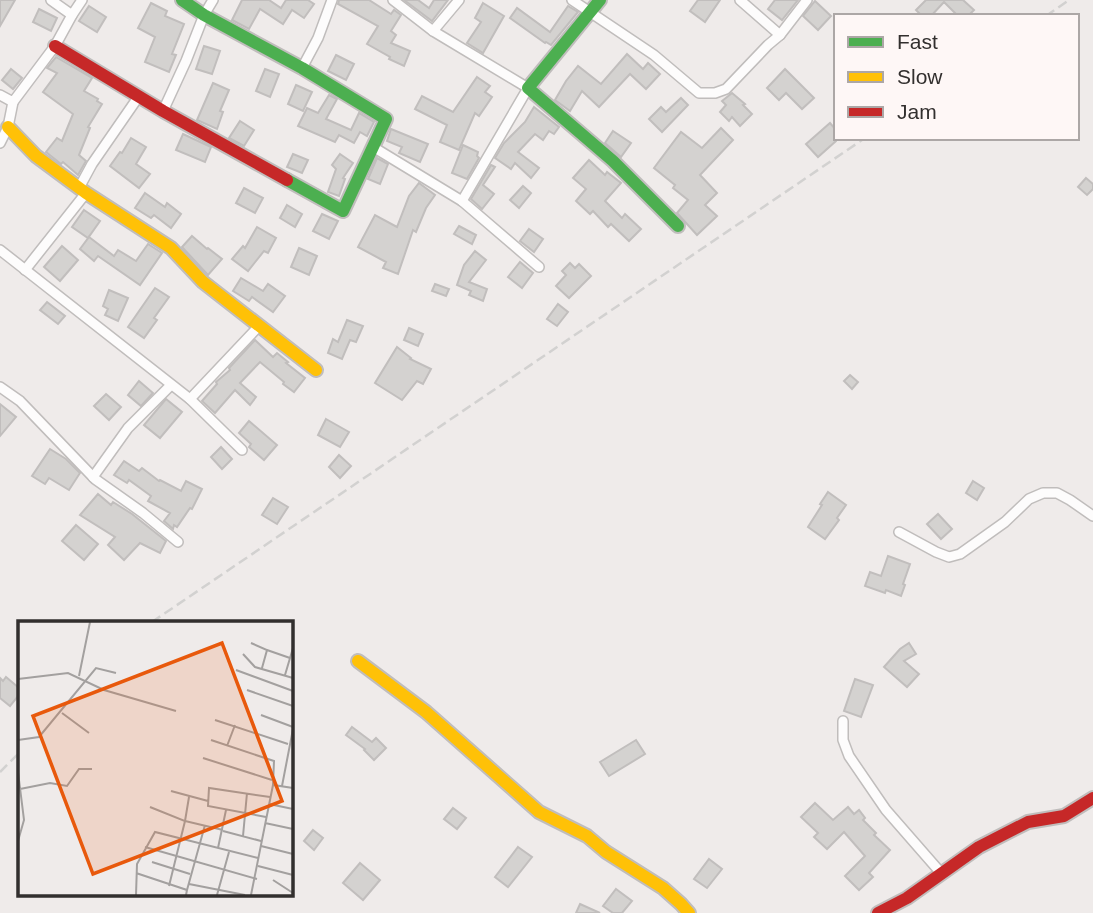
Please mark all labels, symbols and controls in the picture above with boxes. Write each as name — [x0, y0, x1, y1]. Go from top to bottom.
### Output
legend — [834, 14, 1079, 140]
text: Fast — [897, 30, 938, 53]
text: Slow — [897, 65, 943, 88]
text: Jam — [897, 100, 937, 123]
inset map — [18, 621, 292, 895]

